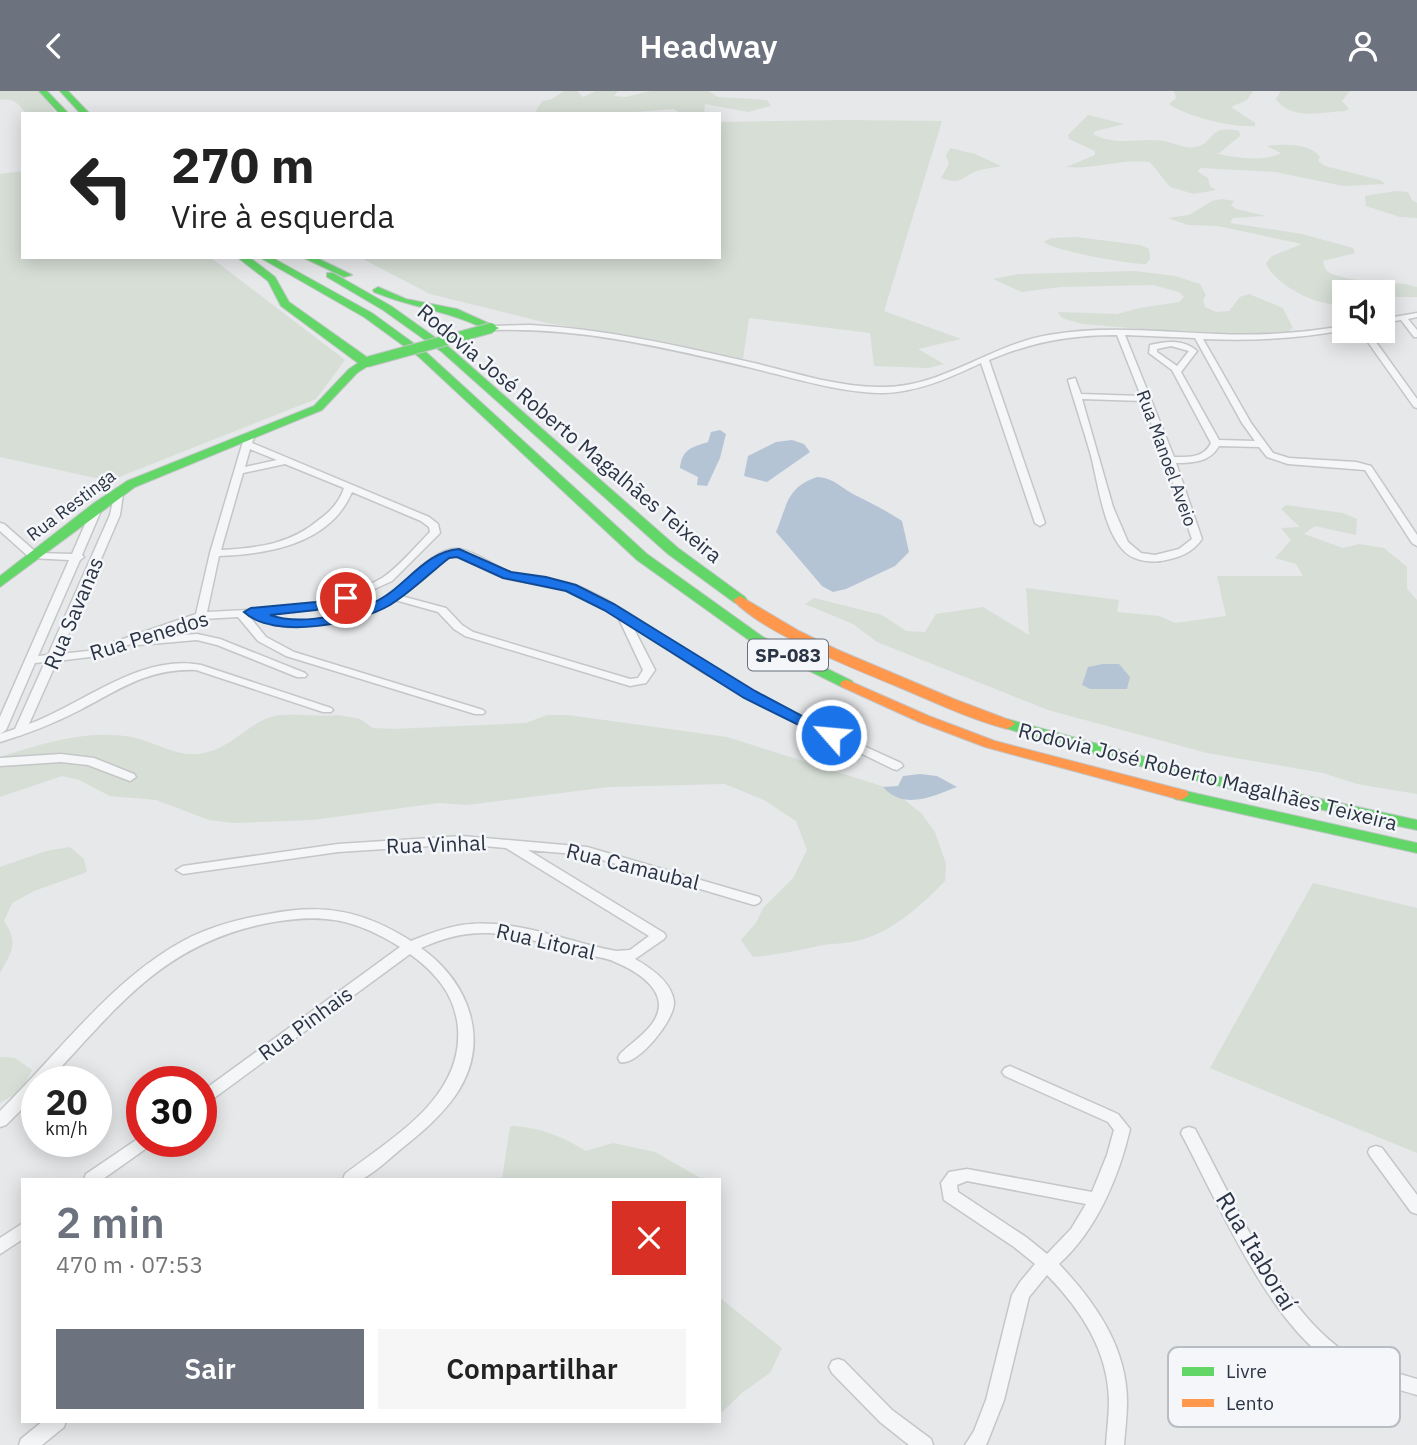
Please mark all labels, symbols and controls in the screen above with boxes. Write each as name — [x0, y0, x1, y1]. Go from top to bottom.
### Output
text: Headway — [639, 25, 778, 67]
icon: back — [35, 27, 73, 65]
icon: person — [1344, 27, 1382, 65]
text: 270 m — [171, 133, 315, 196]
icon: left — [56, 140, 147, 231]
text: Vire à esquerda — [171, 195, 395, 237]
map controls — [1332, 280, 1395, 343]
button: sound — [1332, 280, 1395, 343]
street label: Rodovia José Roberto Magalhães Teixeira — [412, 297, 728, 569]
street label: Rua Manoel Aveio — [1132, 387, 1202, 529]
street label: Rua Restinga — [22, 464, 120, 546]
street label: Rua Savanas — [37, 553, 109, 673]
pin — [316, 568, 376, 628]
icon: arrive — [327, 579, 365, 617]
street label: Rua Penedos — [86, 604, 212, 666]
road number: SP-083 — [748, 639, 828, 671]
position arrow — [794, 698, 868, 772]
street label: Rodovia José Roberto Magalhães Teixeira — [1016, 715, 1400, 837]
street label: Rua Vinhal — [385, 828, 487, 860]
street label: Rua Camaubal — [563, 836, 703, 896]
street label: Rua Litoral — [494, 916, 599, 966]
street label: Rua Pinhais — [252, 979, 358, 1067]
speed limit sign: 30 — [126, 1066, 217, 1157]
text: 20 — [45, 1079, 88, 1125]
text: km/h — [45, 1117, 88, 1140]
street label: Rua Itaboraí — [1209, 1186, 1305, 1316]
text: 2 min — [56, 1195, 165, 1250]
button: close — [612, 1201, 686, 1275]
text: 470 m · 07:53 — [56, 1249, 203, 1279]
button: Sair — [56, 1329, 364, 1409]
button: Compartilhar — [378, 1329, 686, 1409]
legend — [1168, 1347, 1400, 1427]
text: Livre — [1226, 1359, 1267, 1383]
text: Lento — [1226, 1391, 1274, 1415]

